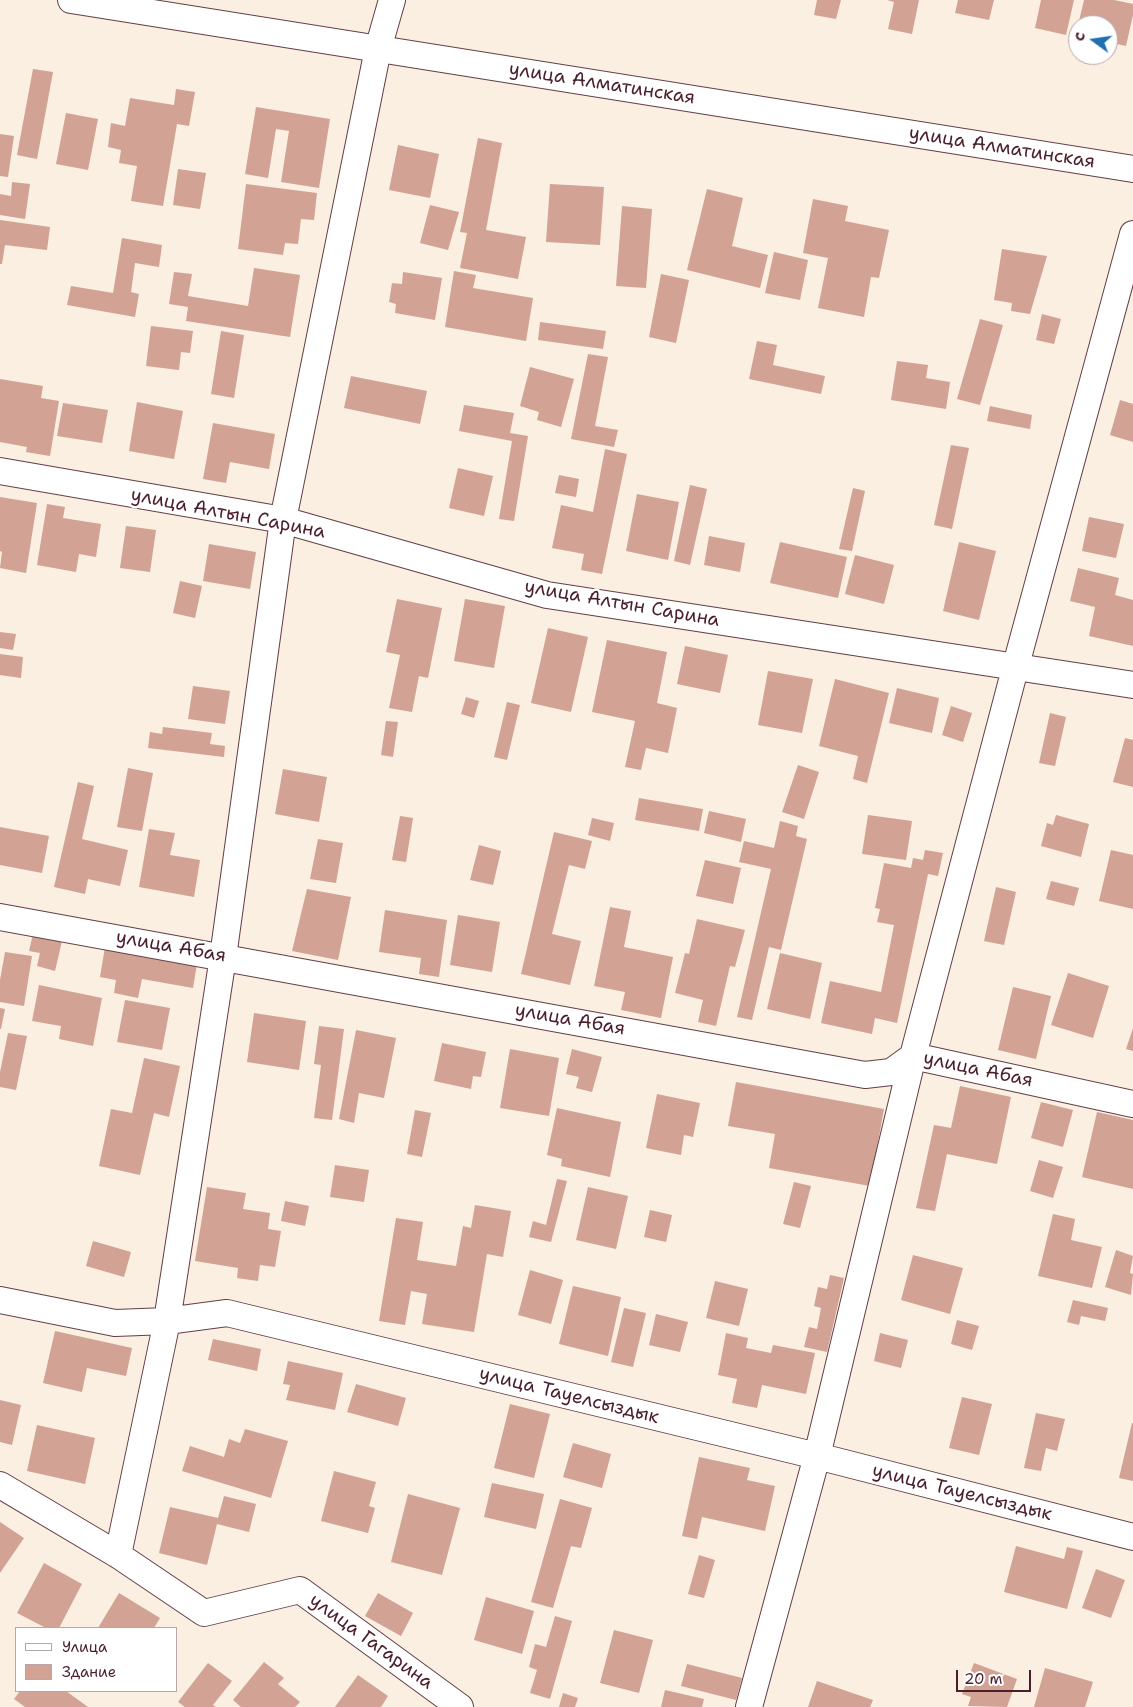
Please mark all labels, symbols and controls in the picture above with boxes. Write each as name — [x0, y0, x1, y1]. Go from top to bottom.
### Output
north arrow — [1068, 15, 1118, 65]
text: С — [1070, 30, 1089, 43]
street label: улица Алматинская — [507, 58, 697, 110]
street label: улица Алматинская — [907, 122, 1097, 174]
street label: улица Алтын Сарина — [129, 484, 327, 544]
street label: улица Алтын Сарина — [523, 576, 721, 632]
street label: улица Абая — [114, 926, 228, 968]
street label: улица Абая — [513, 999, 627, 1041]
street label: улица Абая — [921, 1047, 1035, 1093]
street label: улица Тауелсыздык — [477, 1363, 661, 1429]
street label: улица Тауелсыздык — [870, 1460, 1054, 1526]
street label: улица Гагарина — [304, 1589, 438, 1695]
legend — [15, 1627, 178, 1692]
text: Улица — [62, 1637, 107, 1657]
scale bar — [958, 1660, 1033, 1692]
text: Здание — [62, 1662, 116, 1682]
text: 20 m — [964, 1669, 1003, 1689]

